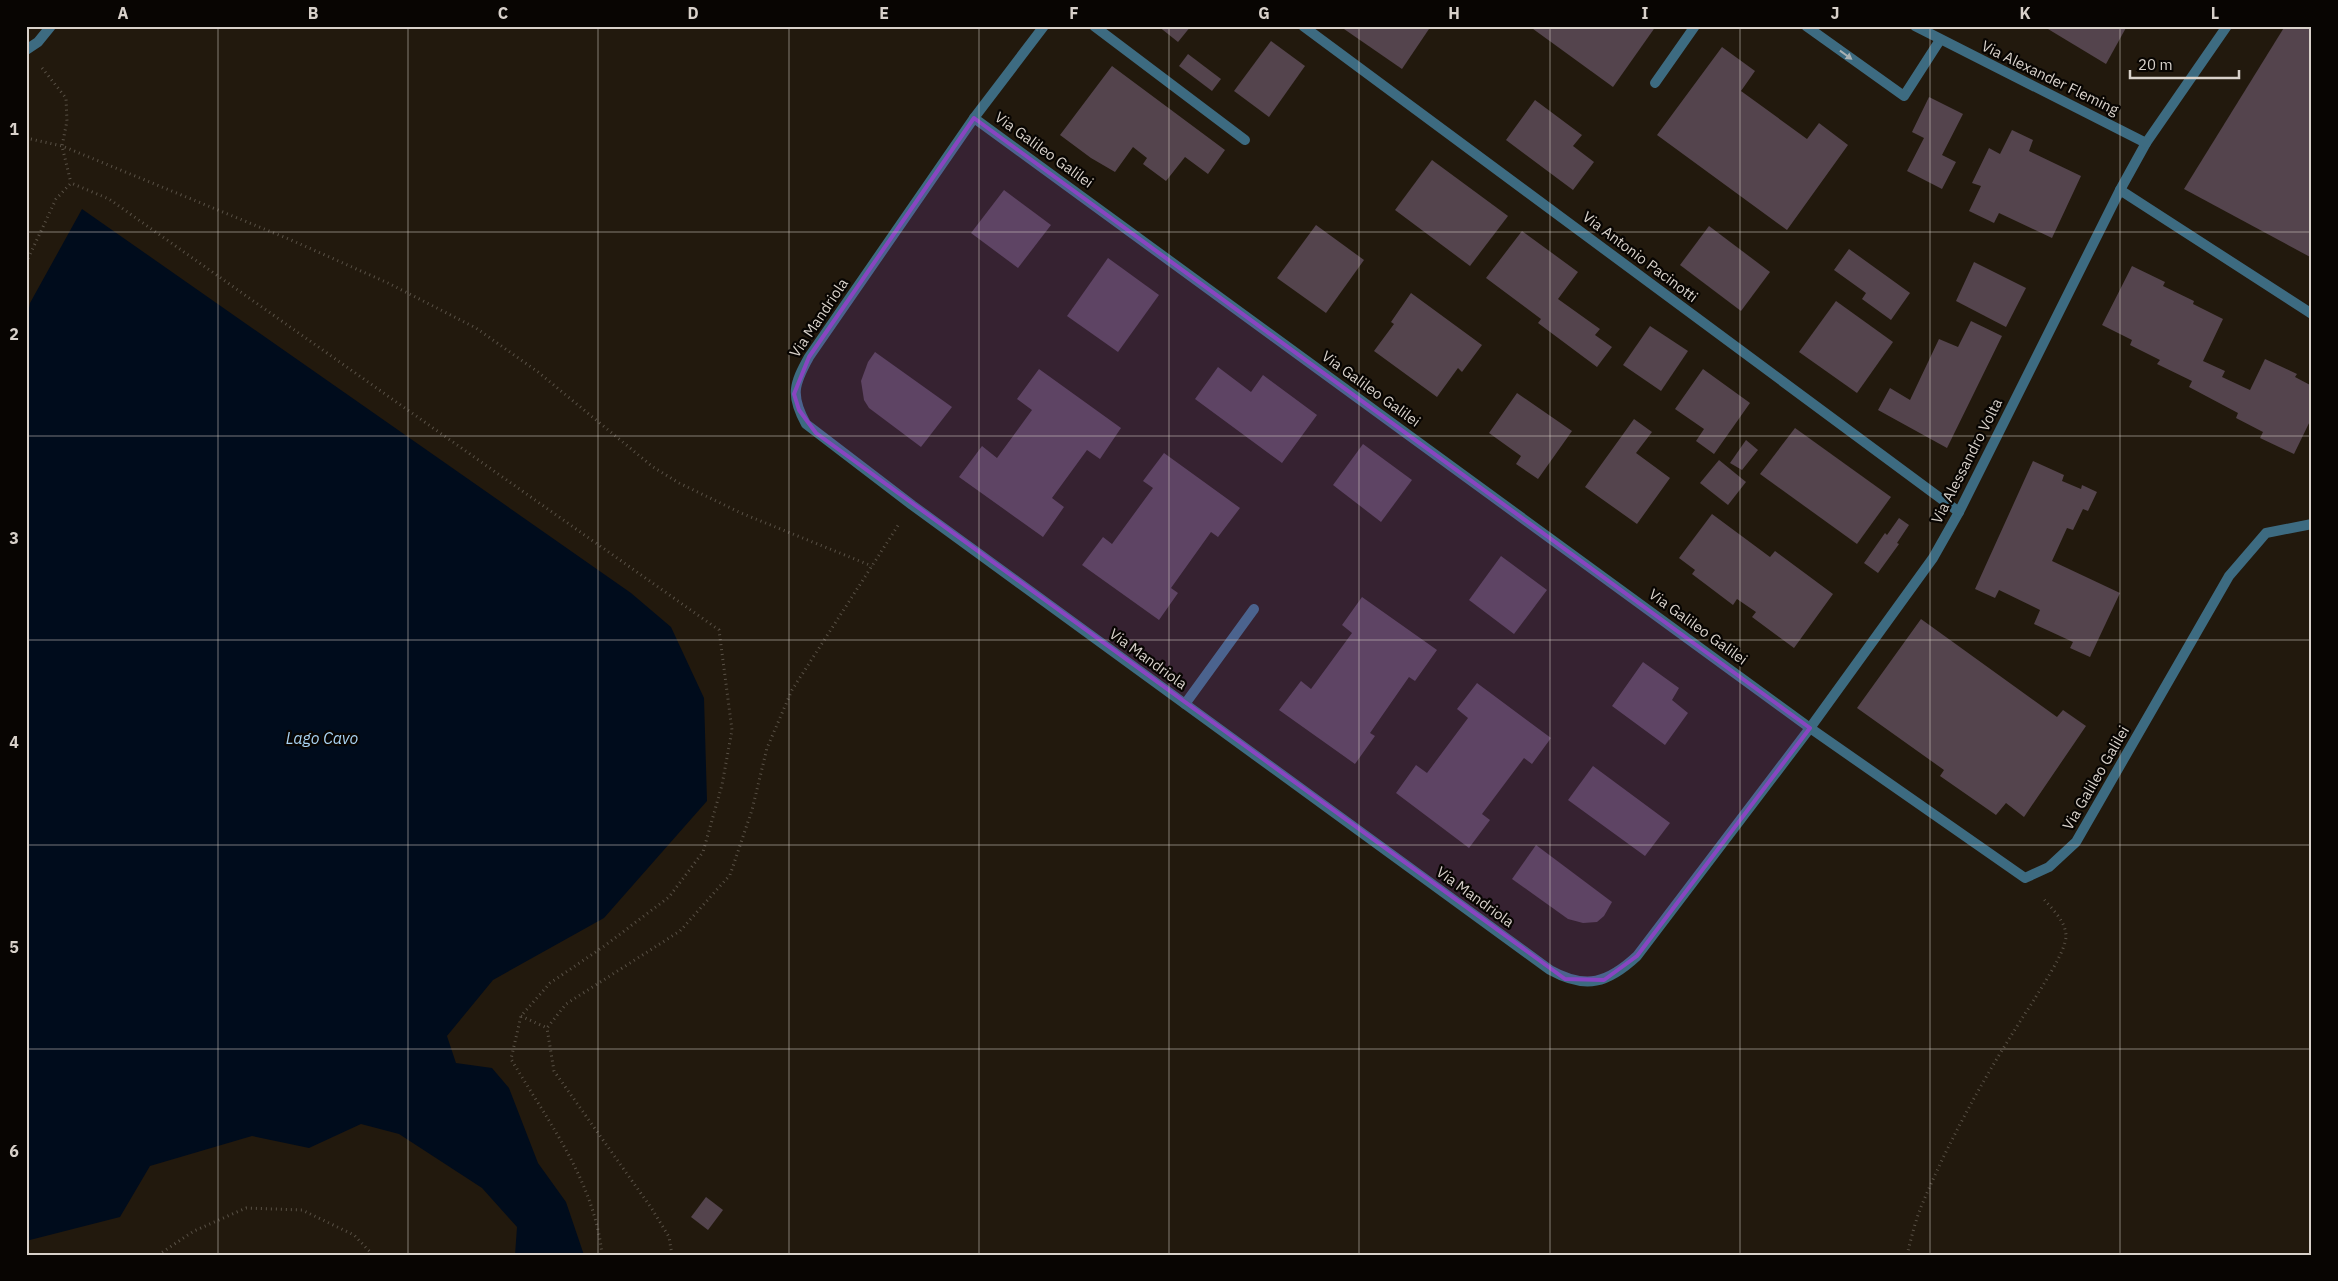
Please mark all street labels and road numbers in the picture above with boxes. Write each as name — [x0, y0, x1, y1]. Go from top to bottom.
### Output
street label: Via Alexander Fleming — [1979, 36, 2122, 119]
street label: Via Galileo Galilei — [991, 107, 1097, 192]
street label: Via Antonio Pacinotti — [1579, 207, 1702, 306]
street label: Via Mandriola — [785, 274, 852, 361]
street label: Via Galileo Galilei — [1318, 346, 1424, 431]
street label: Via Alessandro Volta — [1927, 395, 2006, 527]
street label: Via Galileo Galilei — [1645, 584, 1751, 669]
street label: Via Mandriola — [1106, 624, 1191, 693]
street label: Via Galileo Galilei — [2058, 722, 2133, 833]
street label: Via Mandriola — [1433, 862, 1518, 931]

